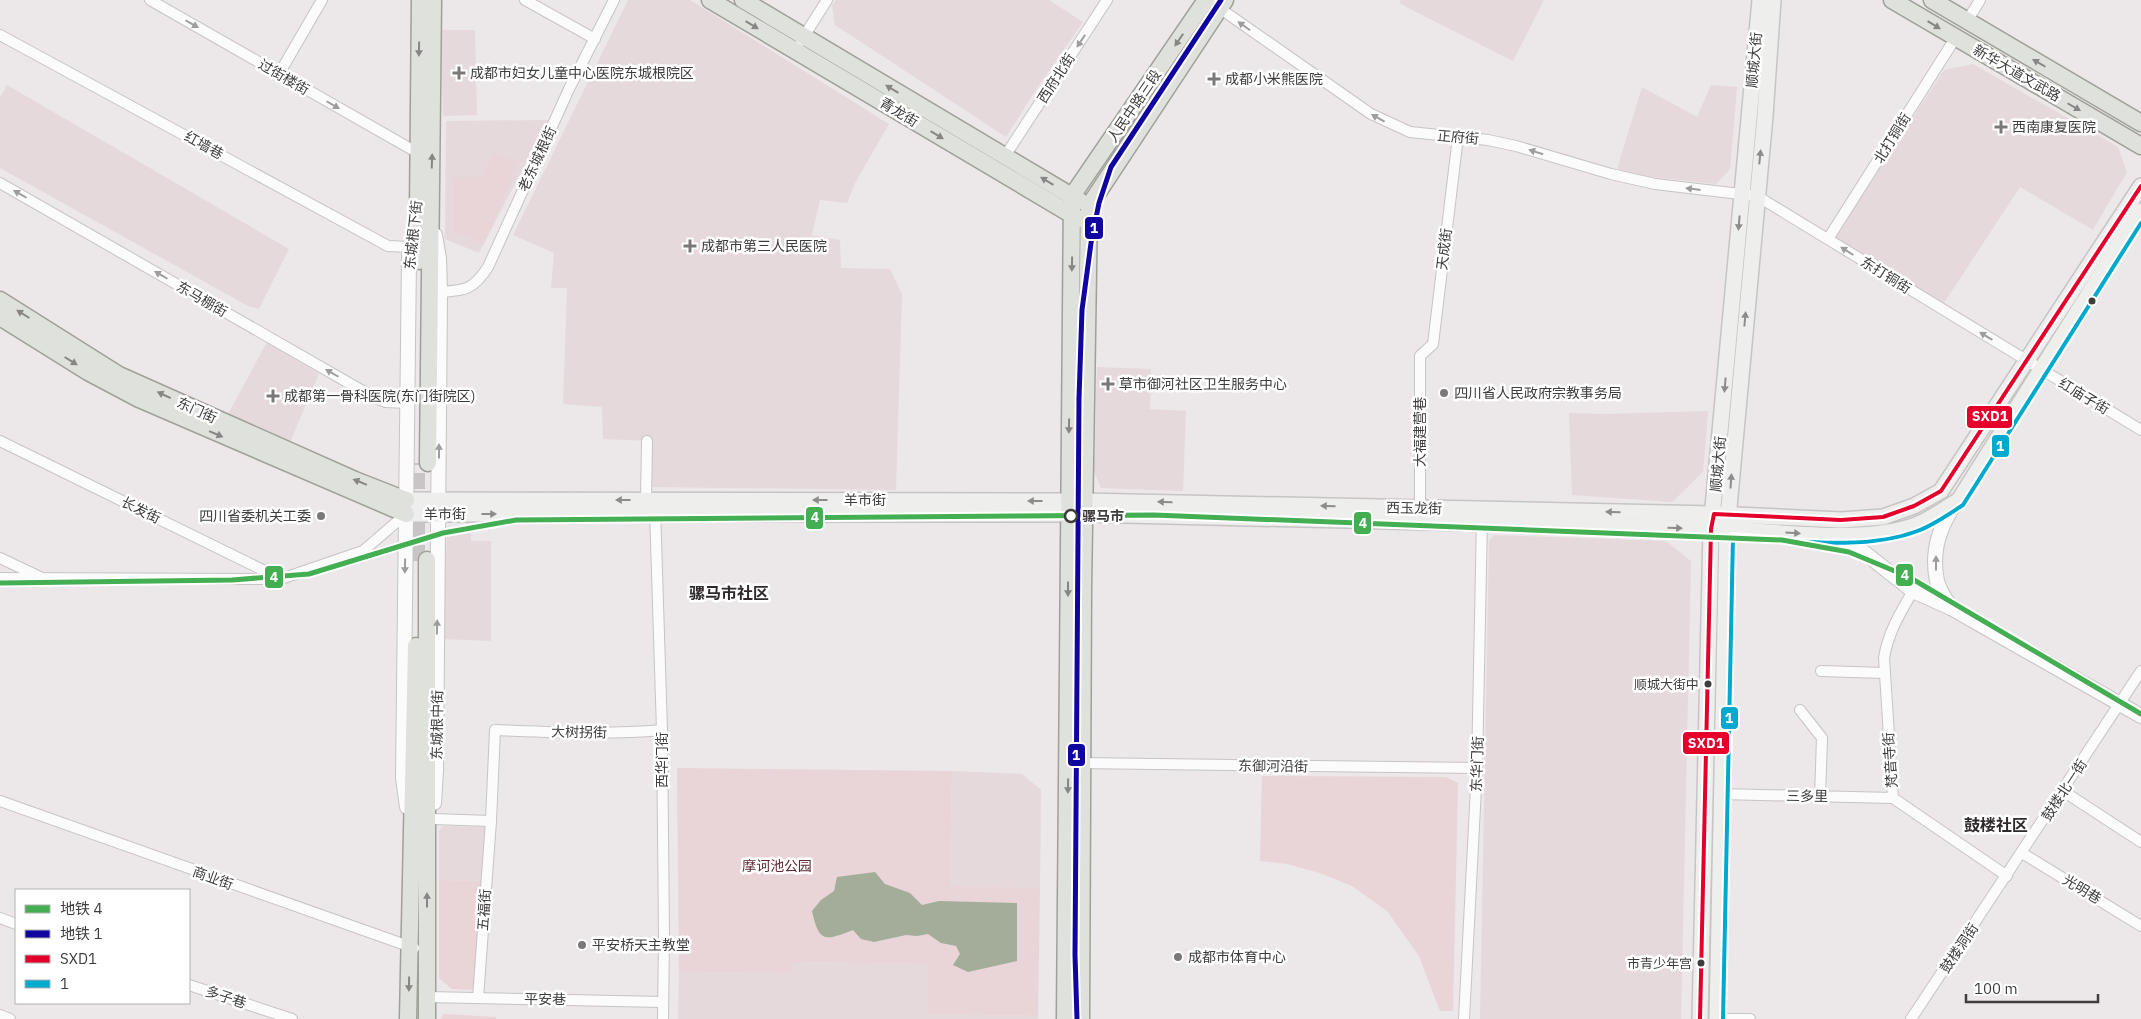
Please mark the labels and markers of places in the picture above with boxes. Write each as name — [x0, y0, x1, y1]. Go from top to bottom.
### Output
place label: 成都市妇女儿童中心医院东城根院区 — [470, 64, 694, 82]
marker: 成都市妇女儿童中心医院东城根院区 — [452, 66, 466, 80]
place label: 成都小米熊医院 — [1225, 70, 1323, 88]
marker: 成都小米熊医院 — [1207, 72, 1221, 86]
place label: 西南康复医院 — [2012, 118, 2096, 136]
marker: 西南康复医院 — [1994, 120, 2008, 134]
place label: 成都市第三人民医院 — [701, 237, 827, 255]
marker: 成都市第三人民医院 — [683, 239, 697, 253]
unlabelled marker — [2087, 296, 2097, 306]
place label: 草市御河社区卫生服务中心 — [1119, 375, 1287, 393]
marker: 草市御河社区卫生服务中心 — [1101, 377, 1115, 391]
place label: 四川省人民政府宗教事务局 — [1454, 384, 1622, 402]
place label: 成都第一骨科医院(东门街院区) — [284, 387, 475, 405]
marker: 四川省人民政府宗教事务局 — [1438, 387, 1450, 399]
marker: 成都第一骨科医院(东门街院区) — [266, 389, 280, 403]
place label: 四川省委机关工委 — [199, 507, 311, 525]
place label: 骡马市 — [1082, 507, 1124, 525]
marker: 骡马市 — [1064, 509, 1078, 523]
marker: 四川省委机关工委 — [315, 510, 327, 522]
place label: 顺城大街中 — [1634, 676, 1699, 693]
marker: 顺城大街中 — [1703, 679, 1713, 689]
place label: 平安桥天主教堂 — [592, 936, 690, 954]
marker: 平安桥天主教堂 — [576, 939, 588, 951]
place label: 成都市体育中心 — [1188, 948, 1286, 966]
marker: 成都市体育中心 — [1172, 951, 1184, 963]
place label: 市青少年宫 — [1627, 955, 1692, 972]
marker: 市青少年宫 — [1696, 958, 1706, 968]

